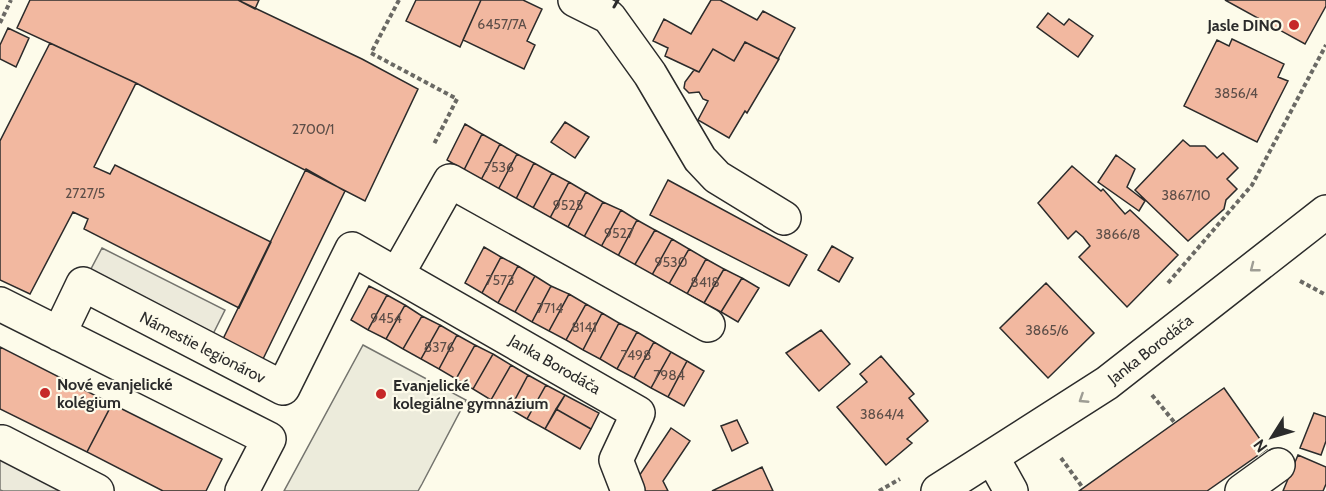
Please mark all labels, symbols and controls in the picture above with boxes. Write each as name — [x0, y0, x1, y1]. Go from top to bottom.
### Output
house number: 6457/7A — [477, 15, 527, 33]
place label: Jasle DINO — [1206, 16, 1282, 35]
marker: Jasle DINO — [1287, 18, 1301, 32]
house number: 3856/4 — [1214, 84, 1258, 102]
house number: 2700/1 — [292, 120, 334, 138]
house number: 7536 — [484, 158, 514, 176]
house number: 2727/5 — [65, 184, 105, 202]
house number: 3867/10 — [1161, 186, 1211, 204]
house number: 9525 — [553, 196, 583, 214]
house number: 9527 — [604, 224, 634, 242]
house number: 3866/8 — [1096, 225, 1140, 243]
house number: 9530 — [655, 253, 688, 271]
one-way arrow — [1250, 260, 1261, 271]
house number: 7573 — [485, 271, 515, 289]
house number: 8418 — [690, 273, 720, 291]
house number: 7714 — [537, 299, 563, 317]
street label: Námestie legionárov — [137, 308, 269, 387]
house number: 9454 — [370, 309, 402, 327]
street label: Janka Borodáča — [1103, 310, 1197, 389]
house number: 8141 — [571, 318, 597, 336]
house number: 3865/6 — [1025, 321, 1069, 339]
street label: Janka Borodáča — [505, 330, 604, 398]
house number: 8376 — [424, 338, 454, 356]
house number: 7498 — [620, 346, 652, 364]
house number: 7984 — [653, 366, 685, 384]
place label: Nové evanjelické kolégium — [57, 375, 173, 412]
place label: Evanjelické kolegiálne gymnázium — [393, 376, 549, 413]
marker: Nové evanjelické kolégium — [38, 386, 52, 400]
marker: Evanjelické kolegiálne gymnázium — [374, 387, 388, 401]
one-way arrow — [1078, 392, 1089, 403]
house number: 3864/4 — [860, 405, 904, 423]
north arrow — [1242, 407, 1302, 467]
text: N — [1249, 435, 1271, 456]

